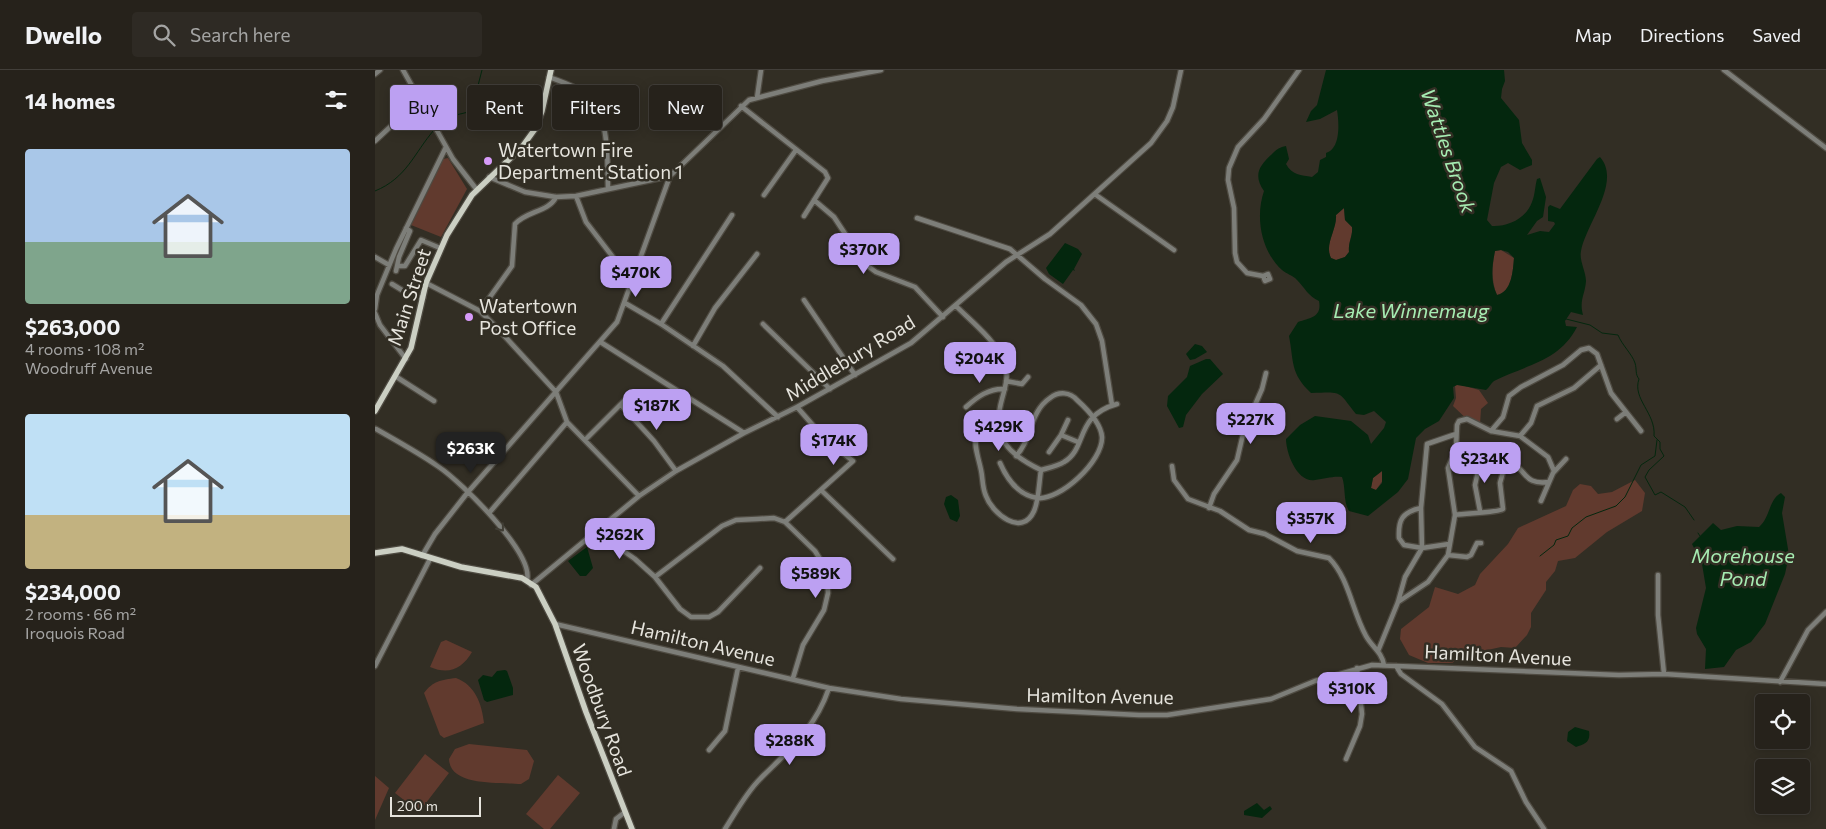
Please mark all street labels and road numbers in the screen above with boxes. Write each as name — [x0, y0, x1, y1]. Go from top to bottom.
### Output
street label: Main Street — [382, 245, 435, 348]
street label: Middlebury Road — [781, 310, 919, 405]
street label: Hamilton Avenue — [629, 615, 777, 670]
street label: Hamilton Avenue — [1424, 639, 1572, 670]
street label: Woodbury Road — [568, 641, 637, 779]
street label: Hamilton Avenue — [1026, 683, 1174, 708]

